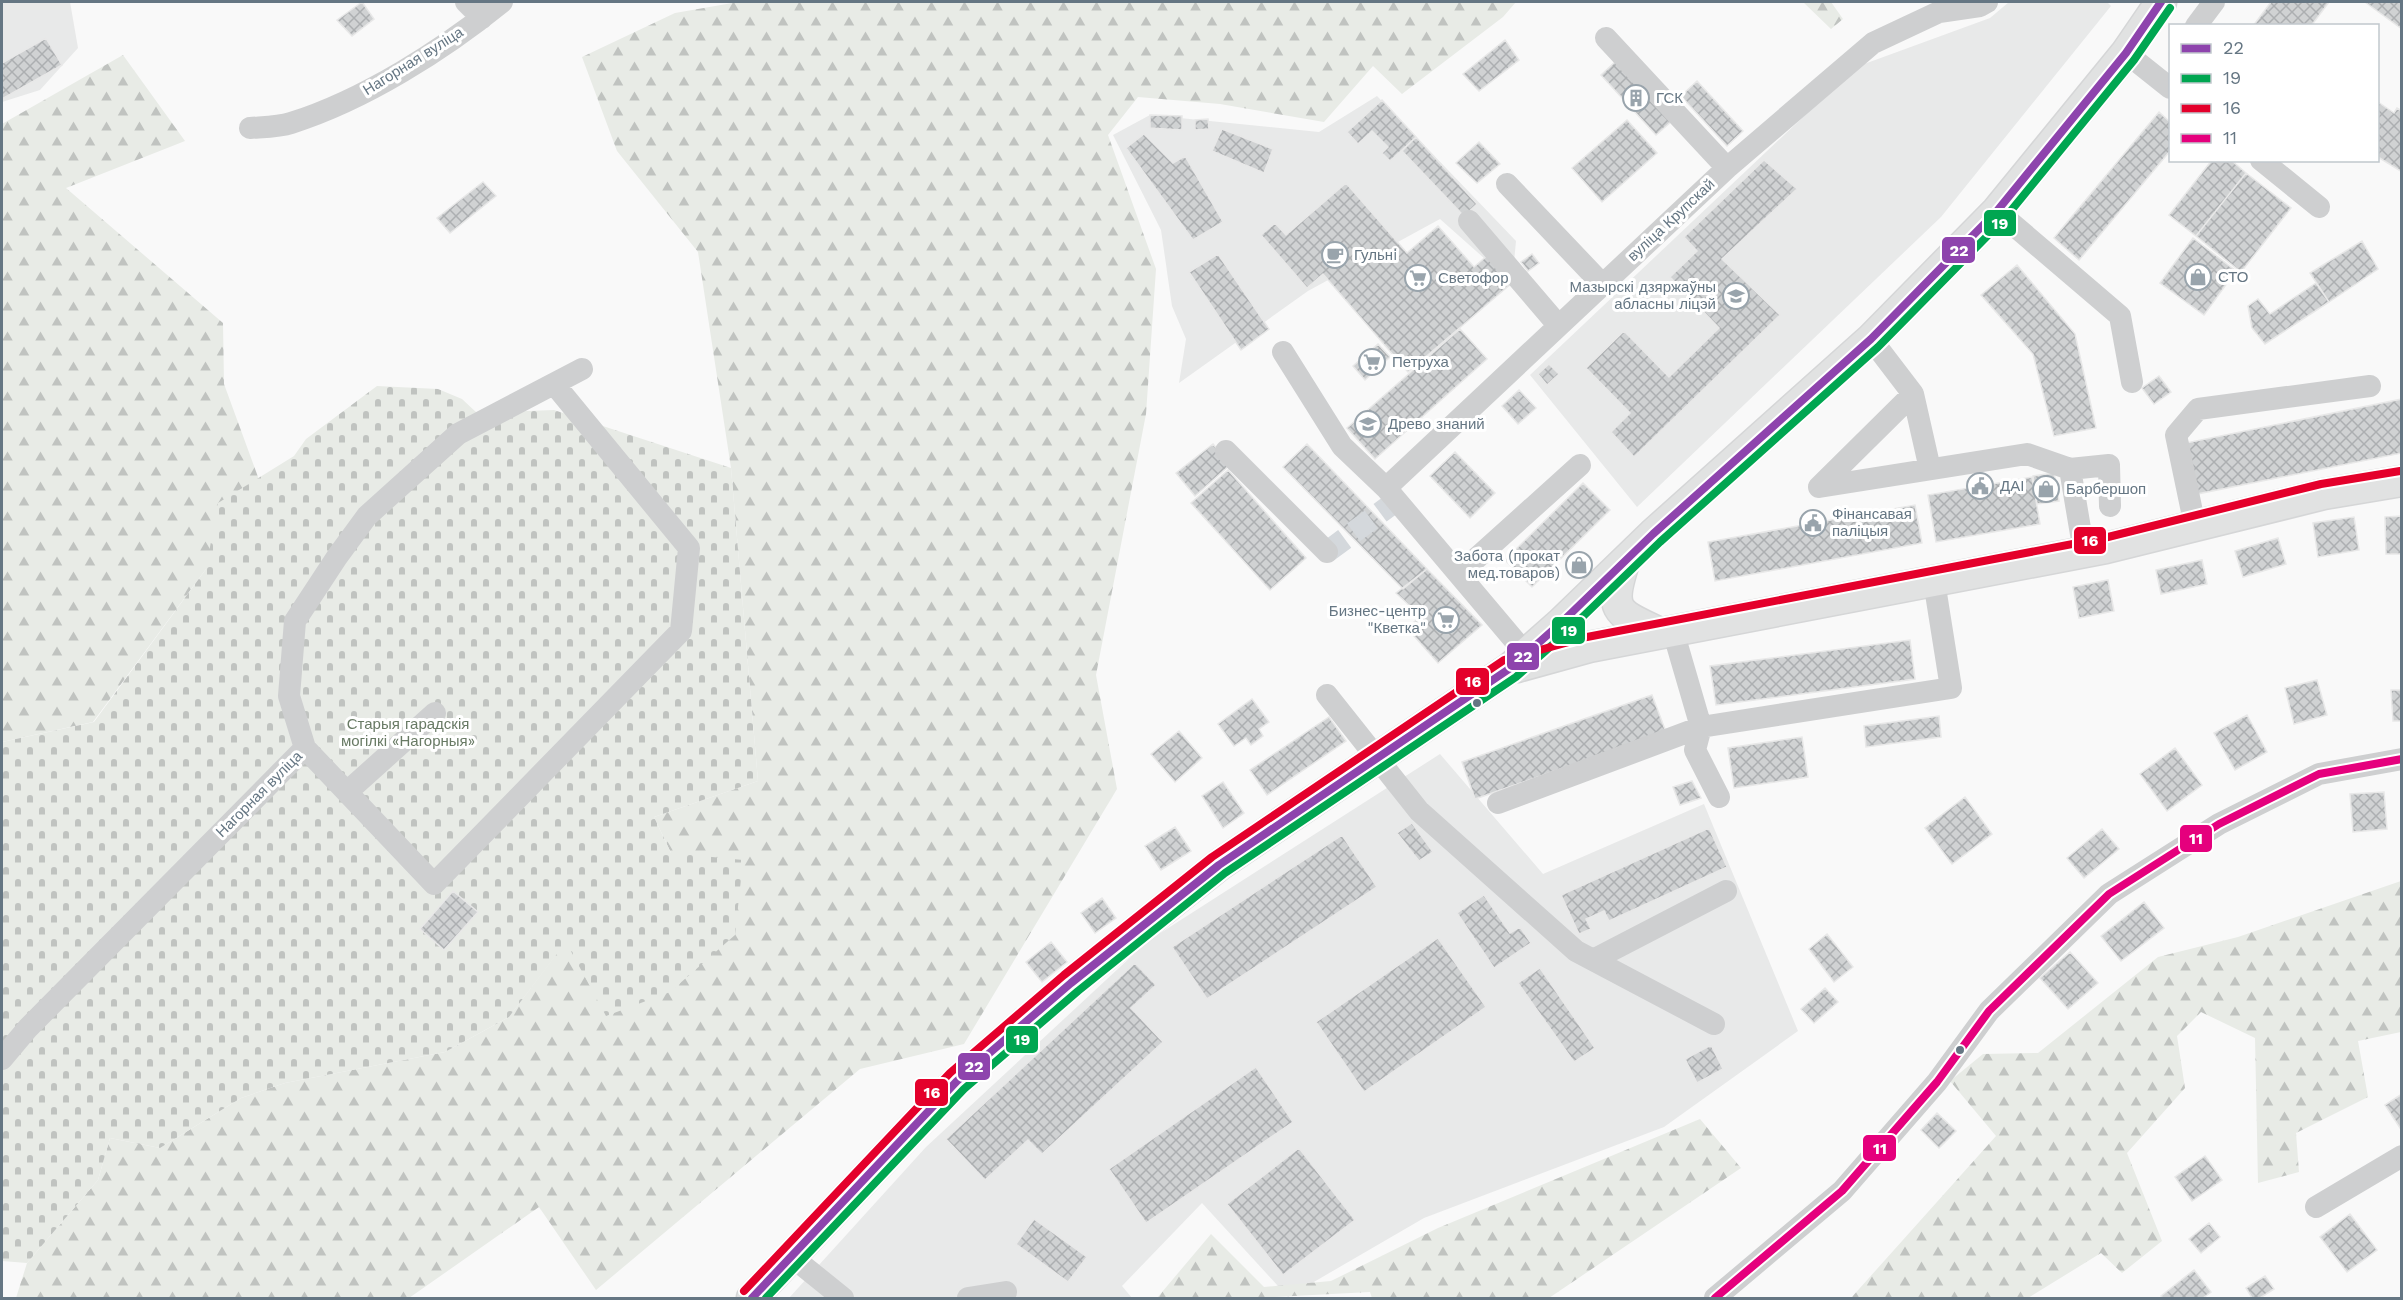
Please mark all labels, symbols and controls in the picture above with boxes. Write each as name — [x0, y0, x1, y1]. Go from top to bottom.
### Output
street label: Нагорная вуліца — [360, 23, 467, 99]
legend — [2169, 24, 2379, 162]
text: 22 — [2223, 37, 2244, 58]
text: 19 — [2223, 67, 2241, 88]
building icon: ГСК — [1621, 83, 1651, 113]
place label: ГСК — [1656, 89, 1683, 107]
text: 16 — [2223, 97, 2241, 118]
text: 11 — [2223, 127, 2237, 148]
street label: вуліца Крупскай — [1624, 175, 1718, 265]
line badge: 19 — [1983, 209, 2017, 237]
text: 19 — [1992, 214, 2009, 233]
line badge: 22 — [1941, 236, 1976, 264]
cafe icon: Гульнi — [1320, 240, 1350, 270]
text: 22 — [1949, 241, 1969, 260]
place label: Гульнi — [1354, 246, 1397, 264]
shop icon: СТО — [2183, 262, 2213, 292]
supermarket icon: Светофор — [1403, 263, 1433, 293]
place label: СТО — [2218, 268, 2249, 286]
place label: Светофор — [1438, 269, 1509, 287]
place label: Мазырскі дзяржаўны абласны ліцэй — [1570, 278, 1716, 313]
school or university icon: Мазырскі дзяржаўны абласны ліцэй — [1721, 281, 1751, 311]
supermarket icon: Петруха — [1357, 347, 1387, 377]
place label: Петруха — [1392, 353, 1450, 371]
school or university icon: Древо знаний — [1353, 409, 1383, 439]
place label: Древо знаний — [1388, 415, 1485, 433]
public building icon: ДАІ — [1965, 471, 1995, 501]
shop icon: Барбершоп — [2031, 474, 2061, 504]
place label: ДАІ — [2000, 477, 2024, 495]
place label: Барбершоп — [2066, 480, 2146, 498]
place label: Фінансавая паліцыя — [1832, 505, 1912, 540]
public building icon: Фінансавая паліцыя — [1798, 508, 1828, 538]
line badge: 16 — [2073, 526, 2107, 555]
text: 16 — [2082, 531, 2099, 550]
place label: Забота (прокат мед.товаров) — [1454, 547, 1560, 582]
shop icon: Забота (прокат мед.товаров) — [1564, 550, 1594, 580]
place label: Бизнес-центр "Кветка" — [1329, 602, 1426, 637]
supermarket icon: Бизнес-центр "Кветка" — [1431, 605, 1461, 635]
line badge: 19 — [1551, 616, 1586, 645]
text: 19 — [1561, 621, 1578, 640]
line badge: 22 — [1506, 642, 1540, 671]
text: 22 — [1513, 647, 1533, 666]
line badge: 16 — [1455, 667, 1490, 696]
text: 16 — [1465, 672, 1482, 691]
unlabelled marker — [1471, 697, 1483, 709]
park label: Старыя гарадскія могілкі «Нагорныя» — [341, 715, 475, 750]
street label: Нагорная вуліца — [212, 747, 306, 841]
line badge: 11 — [2179, 824, 2213, 853]
text: 11 — [2189, 829, 2203, 848]
line badge: 19 — [1005, 1025, 1039, 1054]
text: 19 — [1014, 1030, 1031, 1049]
unlabelled marker — [1954, 1044, 1966, 1056]
line badge: 22 — [957, 1052, 991, 1081]
text: 22 — [964, 1057, 984, 1076]
line badge: 16 — [914, 1078, 949, 1107]
text: 16 — [924, 1083, 941, 1102]
line badge: 11 — [1862, 1134, 1897, 1162]
text: 11 — [1873, 1139, 1887, 1158]

